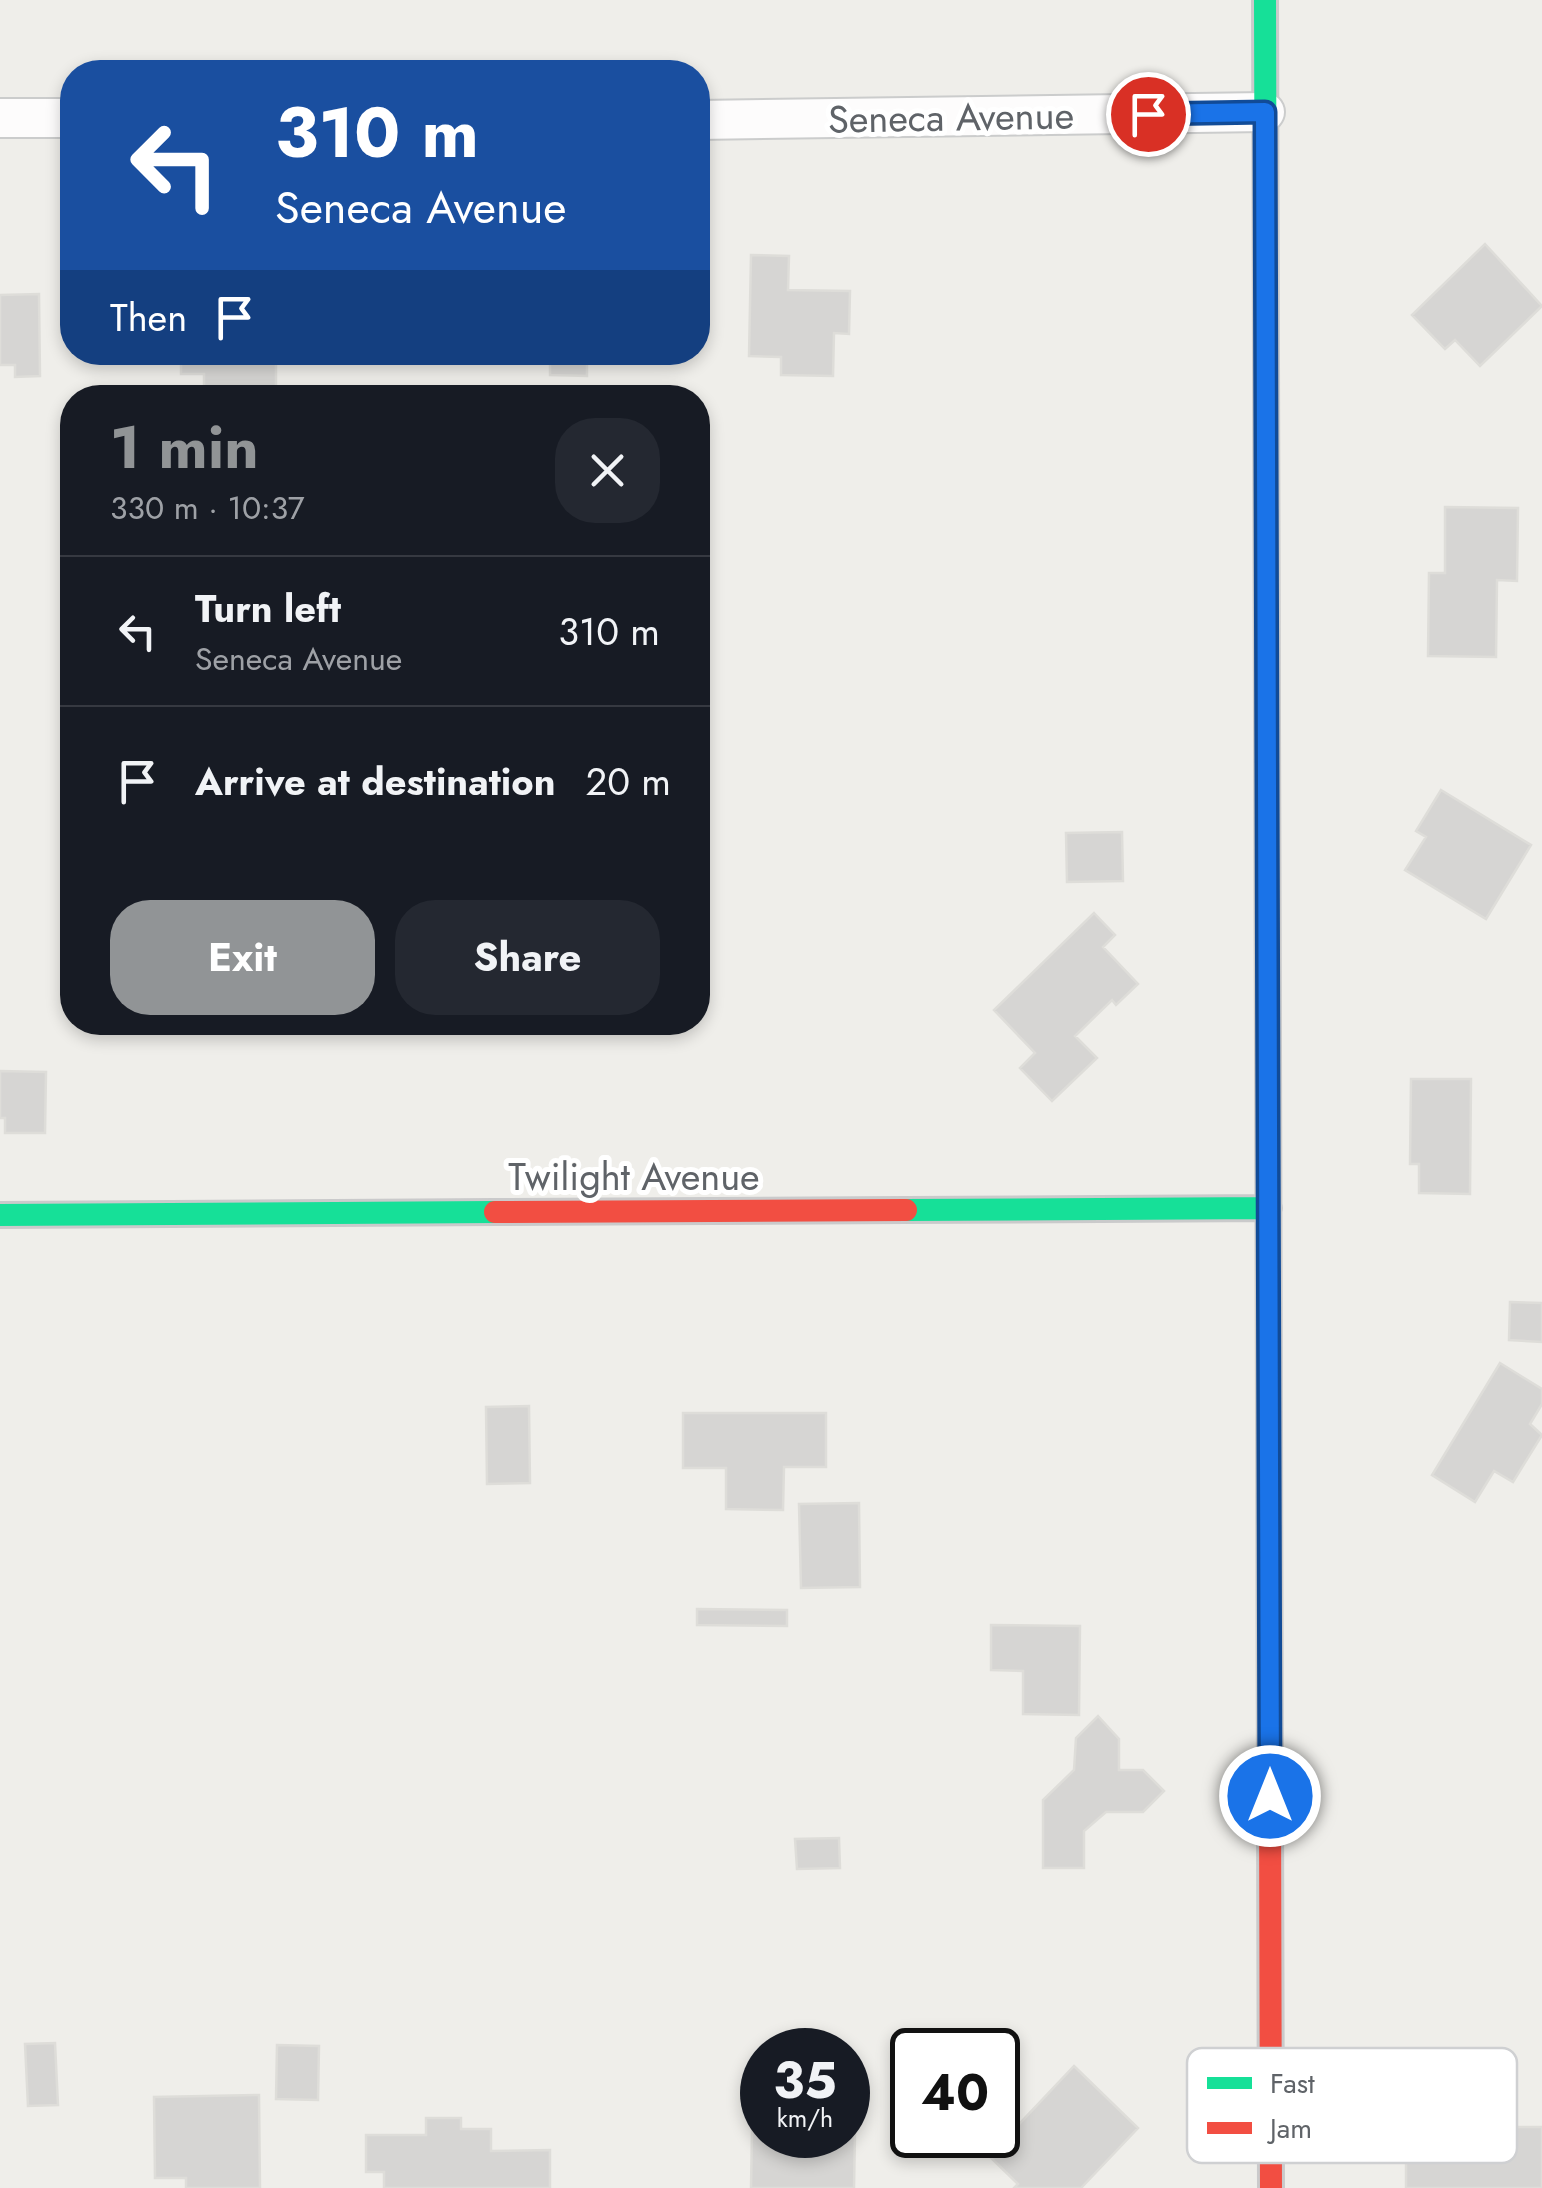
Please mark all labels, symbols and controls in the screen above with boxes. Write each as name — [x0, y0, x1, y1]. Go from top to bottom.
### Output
pin — [1106, 72, 1191, 157]
text: 310 m — [275, 82, 479, 183]
street label: Seneca Avenue — [827, 87, 1075, 147]
icon: arrive — [1121, 87, 1176, 142]
icon: left — [110, 100, 240, 230]
text: Seneca Avenue — [275, 175, 566, 240]
text: Then — [110, 290, 187, 345]
icon: arrive — [207, 290, 262, 345]
text: 1 min — [110, 404, 259, 491]
button: close — [555, 418, 660, 523]
text: 330 m · 10:37 — [110, 485, 305, 531]
text: Turn left — [195, 581, 341, 636]
icon: left — [110, 604, 165, 659]
text: 310 m — [558, 604, 660, 659]
text: Seneca Avenue — [195, 636, 402, 682]
icon: arrive — [110, 754, 165, 809]
text: Arrive at destination — [195, 754, 556, 809]
text: 20 m — [586, 754, 671, 809]
button: Exit — [110, 900, 375, 1015]
button: Share — [395, 900, 660, 1015]
street label: Twilight Avenue — [508, 1149, 760, 1204]
position arrow — [1218, 1744, 1322, 1848]
speed limit sign: 40 — [890, 2028, 1020, 2158]
text: 35 — [773, 2044, 837, 2117]
legend — [1187, 2048, 1517, 2163]
text: Fast — [1270, 2063, 1315, 2104]
text: km/h — [777, 2100, 833, 2136]
text: Jam — [1266, 2108, 1312, 2149]

